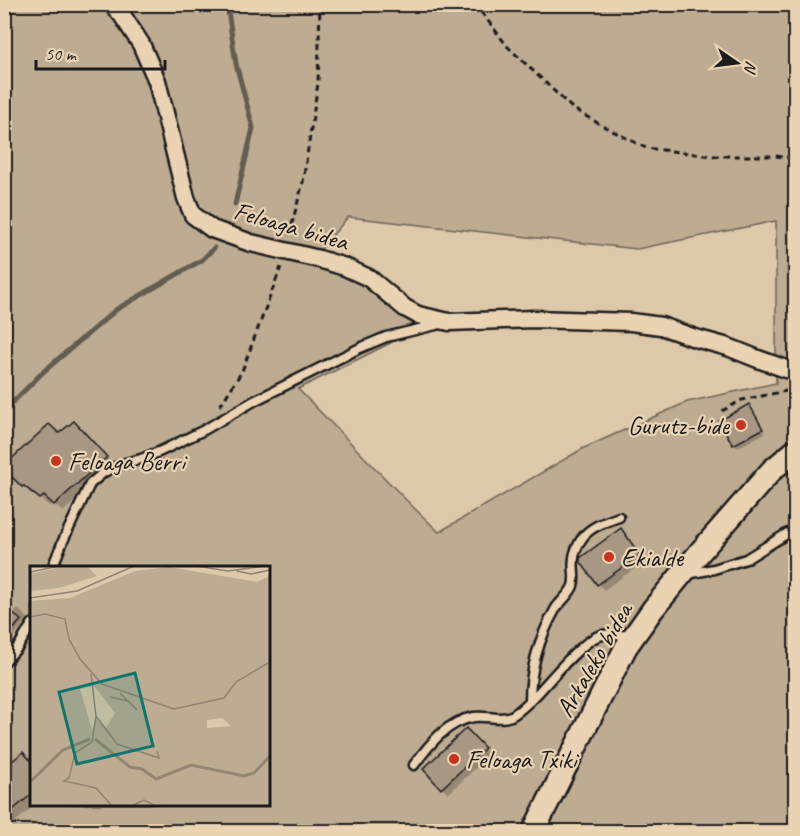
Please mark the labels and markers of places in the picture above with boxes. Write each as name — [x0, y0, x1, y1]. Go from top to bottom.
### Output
place label: Gurutz-bide — [628, 409, 731, 442]
marker: Gurutz-bide — [734, 418, 748, 432]
place label: Feloaga Berri — [68, 445, 188, 478]
marker: Feloaga Berri — [49, 454, 63, 468]
place label: Ekialde — [621, 541, 684, 574]
marker: Ekialde — [602, 550, 616, 564]
place label: Feloaga Txiki — [466, 743, 579, 776]
marker: Feloaga Txiki — [447, 752, 461, 766]

